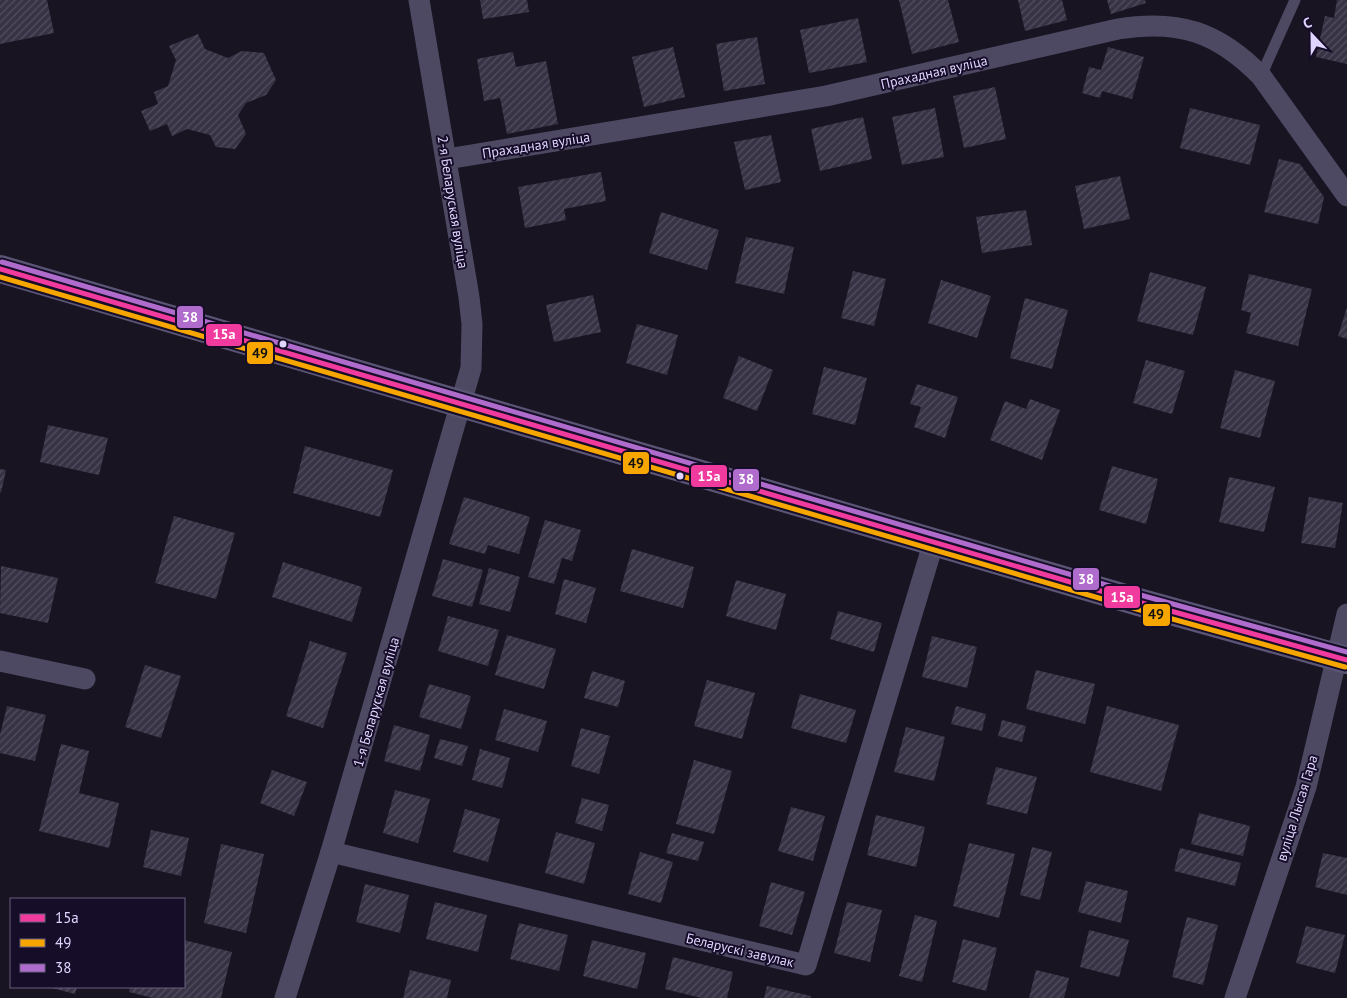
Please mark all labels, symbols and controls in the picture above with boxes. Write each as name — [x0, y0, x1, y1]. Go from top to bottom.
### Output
north arrow — [1287, 10, 1337, 60]
text: С — [1300, 13, 1314, 33]
street label: Прахадная вуліца — [879, 51, 989, 93]
street label: Прахадная вуліца — [481, 128, 591, 162]
street label: 2-я Беларуская вуліца — [434, 134, 472, 270]
line badge: 38 — [176, 305, 204, 329]
text: 38 — [182, 308, 198, 326]
line badge: 15а — [205, 323, 243, 347]
text: 15а — [213, 325, 235, 343]
unlabelled marker — [278, 339, 288, 349]
line badge: 49 — [246, 341, 274, 365]
text: 49 — [252, 344, 268, 362]
line badge: 49 — [622, 451, 650, 475]
text: 49 — [628, 454, 644, 472]
line badge: 15а — [690, 464, 728, 488]
text: 15а — [698, 467, 720, 485]
line badge: 38 — [732, 468, 760, 492]
text: 38 — [738, 470, 754, 488]
unlabelled marker — [675, 471, 685, 481]
line badge: 38 — [1072, 567, 1100, 591]
text: 38 — [1078, 570, 1094, 588]
line badge: 15а — [1103, 585, 1141, 609]
text: 15а — [1111, 588, 1133, 606]
line badge: 49 — [1142, 603, 1171, 627]
text: 49 — [1148, 605, 1164, 623]
street label: 1-я Беларуская вуліца — [349, 635, 403, 769]
street label: вуліца Лысая Гара — [1272, 753, 1322, 863]
legend — [10, 898, 185, 988]
text: 15а — [55, 908, 79, 927]
street label: Беларускі завулак — [684, 929, 796, 971]
text: 49 — [55, 933, 71, 952]
text: 38 — [55, 958, 71, 977]

